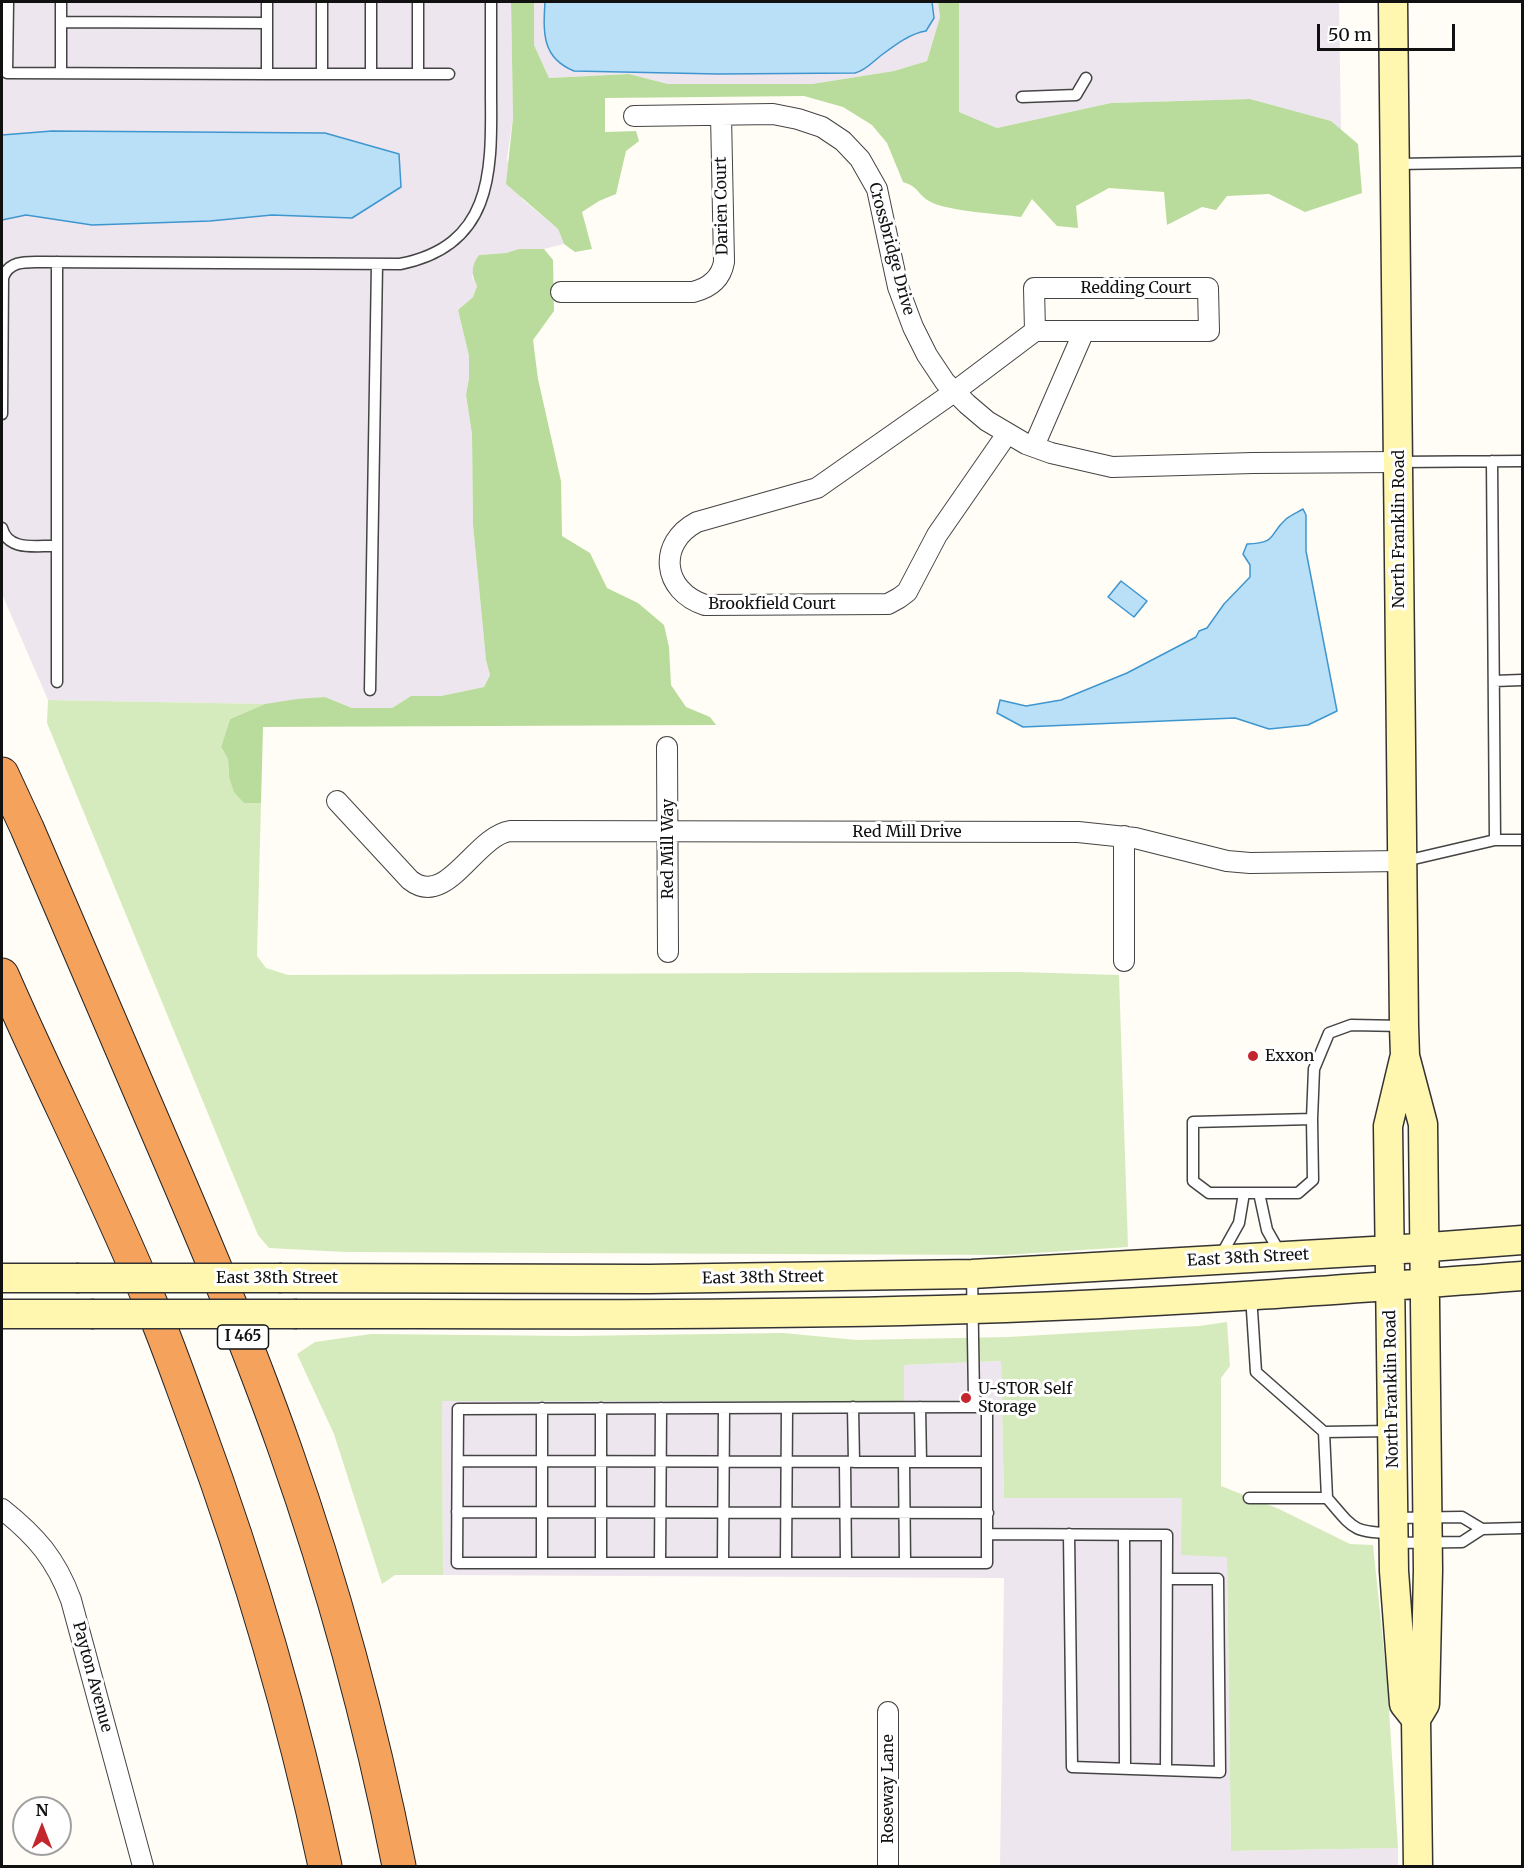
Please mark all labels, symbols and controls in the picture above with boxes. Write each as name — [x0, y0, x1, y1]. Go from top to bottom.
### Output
scale bar — [1320, 12, 1458, 50]
text: 50 m — [1328, 23, 1372, 46]
street label: Darien Court — [712, 156, 732, 256]
street label: Crossbridge Drive — [864, 181, 918, 317]
street label: Redding Court — [1080, 278, 1192, 298]
street label: North Franklin Road — [1389, 450, 1409, 608]
street label: Brookfield Court — [708, 594, 836, 614]
street label: Red Mill Way — [658, 799, 678, 899]
street label: Red Mill Drive — [852, 822, 962, 842]
place label: Exxon — [1265, 1046, 1314, 1066]
marker: Exxon — [1246, 1049, 1260, 1063]
street label: East 38th Street — [1187, 1245, 1309, 1271]
street label: East 38th Street — [702, 1267, 824, 1289]
street label: East 38th Street — [216, 1268, 338, 1288]
street label: North Franklin Road — [1381, 1310, 1403, 1468]
road number: I 465 — [218, 1325, 268, 1349]
place label: U-STOR Self Storage — [978, 1379, 1072, 1417]
marker: U-STOR Self Storage — [959, 1391, 973, 1405]
street label: Payton Avenue — [68, 1620, 116, 1734]
street label: Roseway Lane — [878, 1734, 898, 1844]
north arrow — [12, 1796, 72, 1856]
text: N — [36, 1800, 48, 1820]

